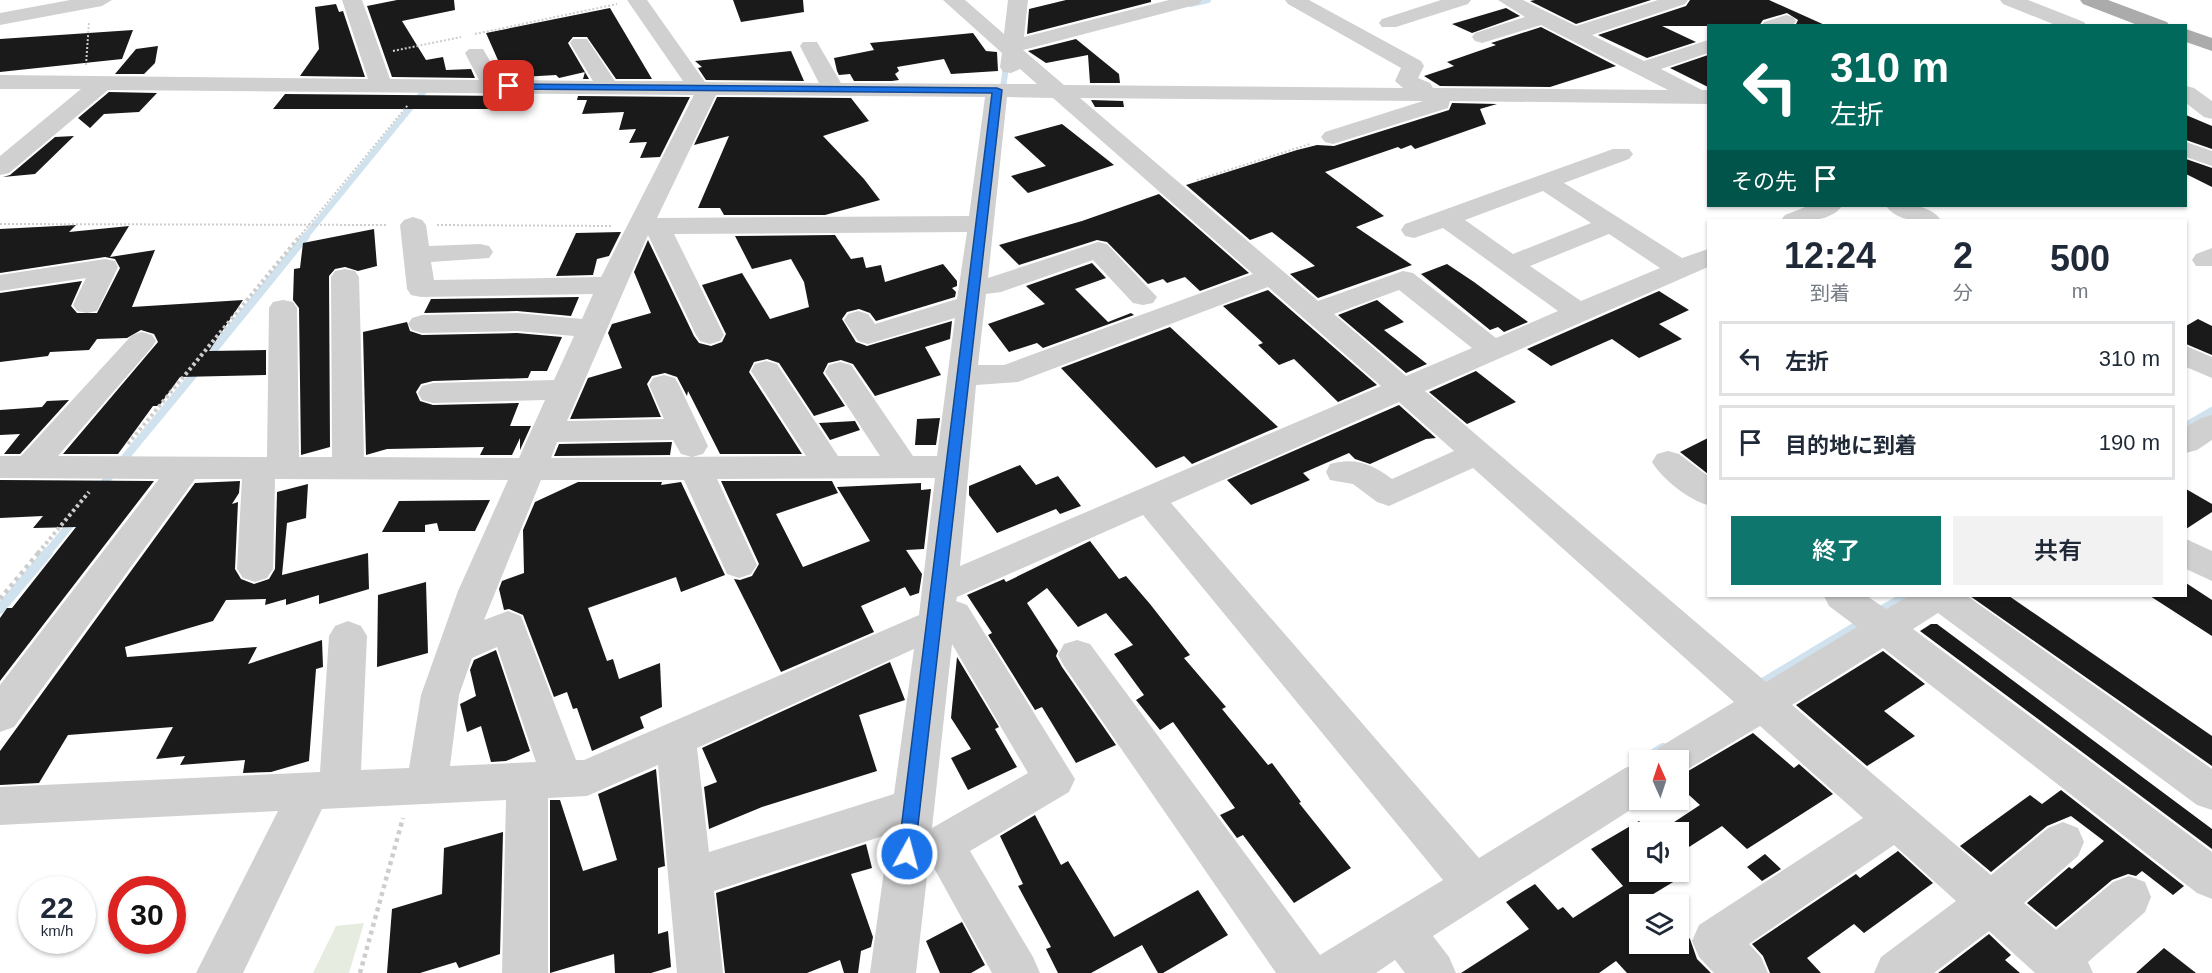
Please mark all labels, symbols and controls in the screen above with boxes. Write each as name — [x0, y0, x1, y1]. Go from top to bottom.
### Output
text: 310 m — [1830, 44, 1949, 91]
icon: left — [1731, 48, 1809, 126]
pin — [483, 60, 534, 111]
icon: arrive — [492, 69, 525, 102]
text: 左折 — [1830, 100, 1884, 130]
icon: arrive — [1809, 162, 1842, 195]
text: その先 — [1731, 169, 1797, 194]
text: 12:24 — [1784, 235, 1876, 276]
text: 2 — [1953, 235, 1973, 276]
text: 500 — [2050, 238, 2110, 279]
text: m — [2072, 280, 2088, 302]
text: 到着 — [1810, 282, 1850, 304]
text: 分 — [1953, 282, 1973, 304]
icon: left — [1734, 342, 1767, 375]
text: 310 m — [2099, 346, 2160, 371]
text: 左折 — [1785, 349, 1829, 374]
icon: arrive — [1734, 426, 1767, 459]
text: 190 m — [2099, 430, 2160, 455]
text: 目的地に到着 — [1785, 433, 1917, 458]
button: 終了 — [1731, 516, 1941, 585]
button: 共有 — [1953, 516, 2163, 585]
north arrow — [1629, 750, 1689, 810]
map controls — [1629, 750, 1689, 954]
position arrow — [875, 822, 939, 886]
button: sound — [1629, 822, 1689, 882]
speed limit sign: 30 — [108, 876, 186, 954]
text: 22 — [40, 891, 74, 924]
button: layers — [1629, 894, 1689, 954]
text: km/h — [41, 922, 73, 939]

